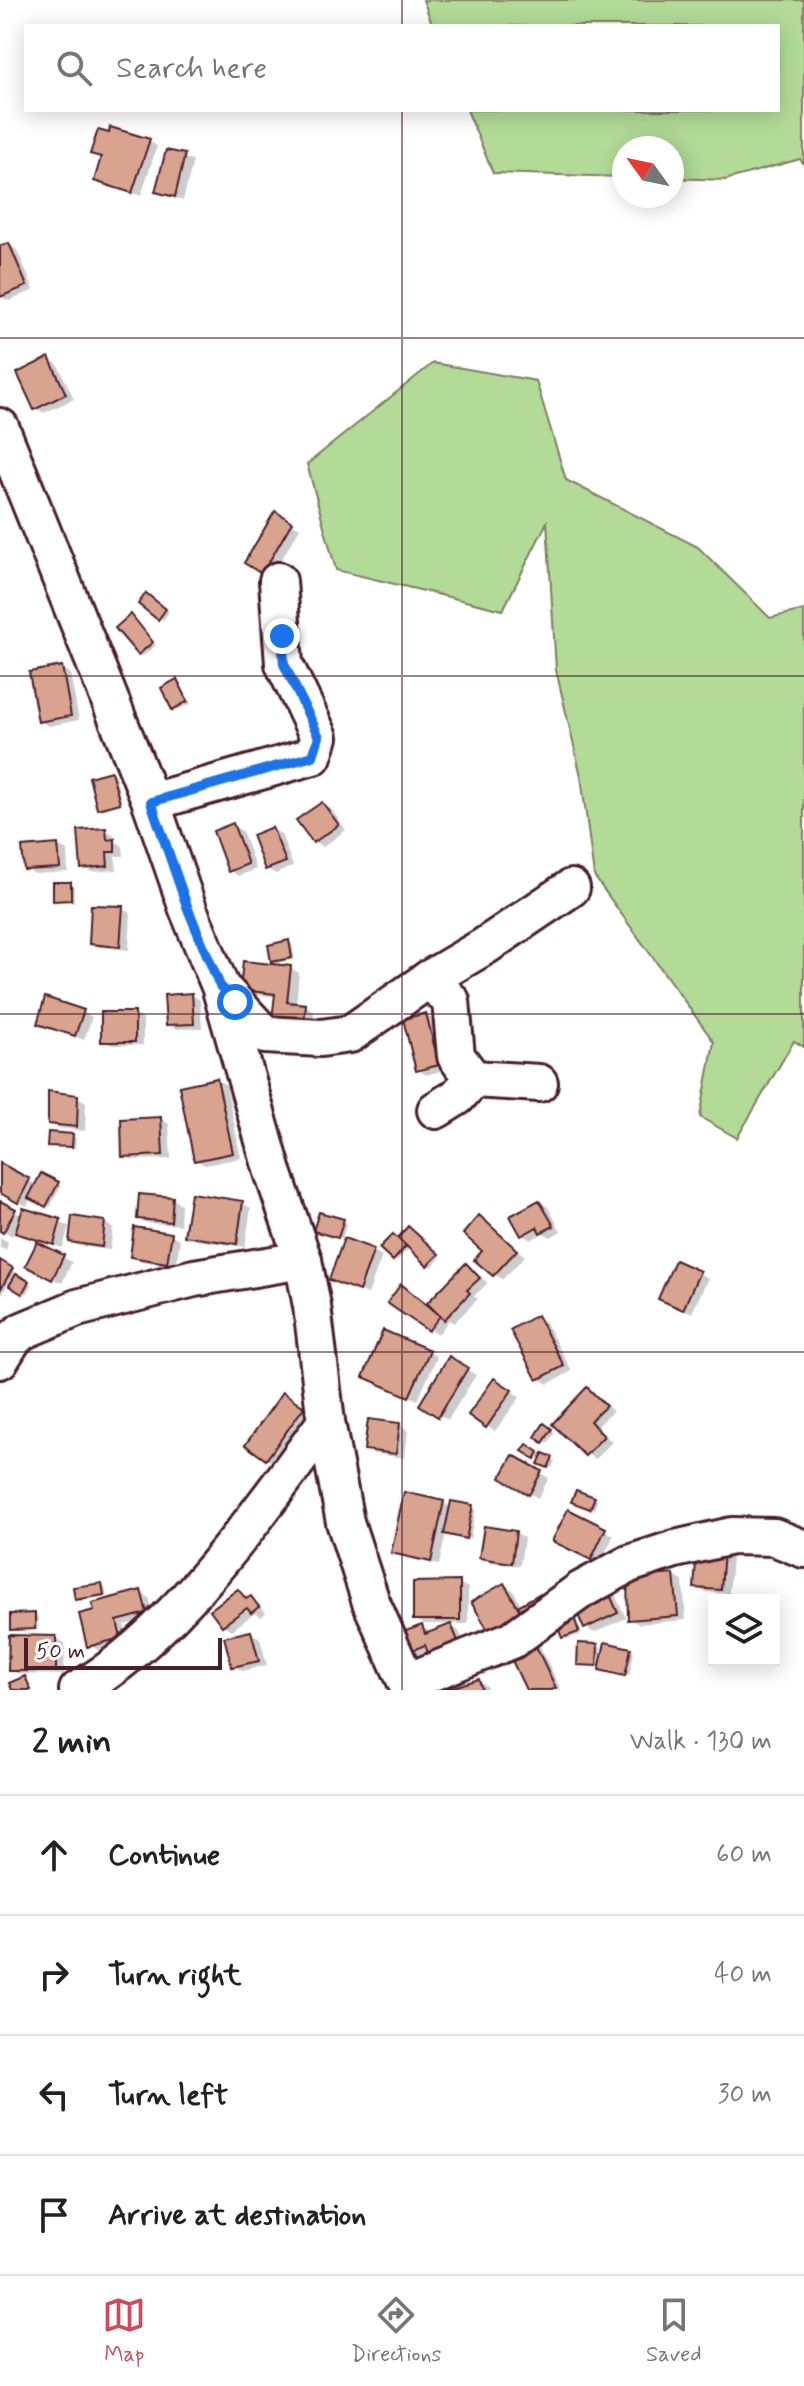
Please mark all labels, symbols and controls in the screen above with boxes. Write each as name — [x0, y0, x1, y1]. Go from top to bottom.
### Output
search box — [24, 24, 780, 112]
icon: search — [52, 46, 96, 90]
text: Search here — [116, 49, 267, 88]
north arrow — [612, 136, 684, 208]
route end — [264, 618, 300, 654]
route start — [217, 984, 253, 1020]
map controls — [708, 1594, 780, 1666]
button: layers — [708, 1594, 780, 1666]
scale bar — [24, 1634, 222, 1670]
text: 50 m — [36, 1638, 85, 1666]
text: 2 min — [32, 1720, 112, 1765]
text: Walk · 130 m — [630, 1725, 772, 1759]
icon: ahead — [32, 1833, 76, 1877]
text: Continue — [108, 1836, 220, 1875]
text: 60 m — [716, 1838, 772, 1872]
icon: right — [32, 1953, 76, 1997]
text: Turn right — [108, 1956, 241, 1995]
text: 40 m — [714, 1958, 772, 1992]
icon: left — [32, 2073, 76, 2117]
text: Turn left — [108, 2076, 228, 2115]
text: 30 m — [718, 2078, 772, 2112]
icon: arrive — [32, 2193, 76, 2237]
text: Arrive at destination — [108, 2196, 366, 2235]
tab: Map — [102, 2293, 146, 2369]
tab: Directions — [351, 2293, 441, 2369]
tab: Saved — [646, 2293, 702, 2369]

